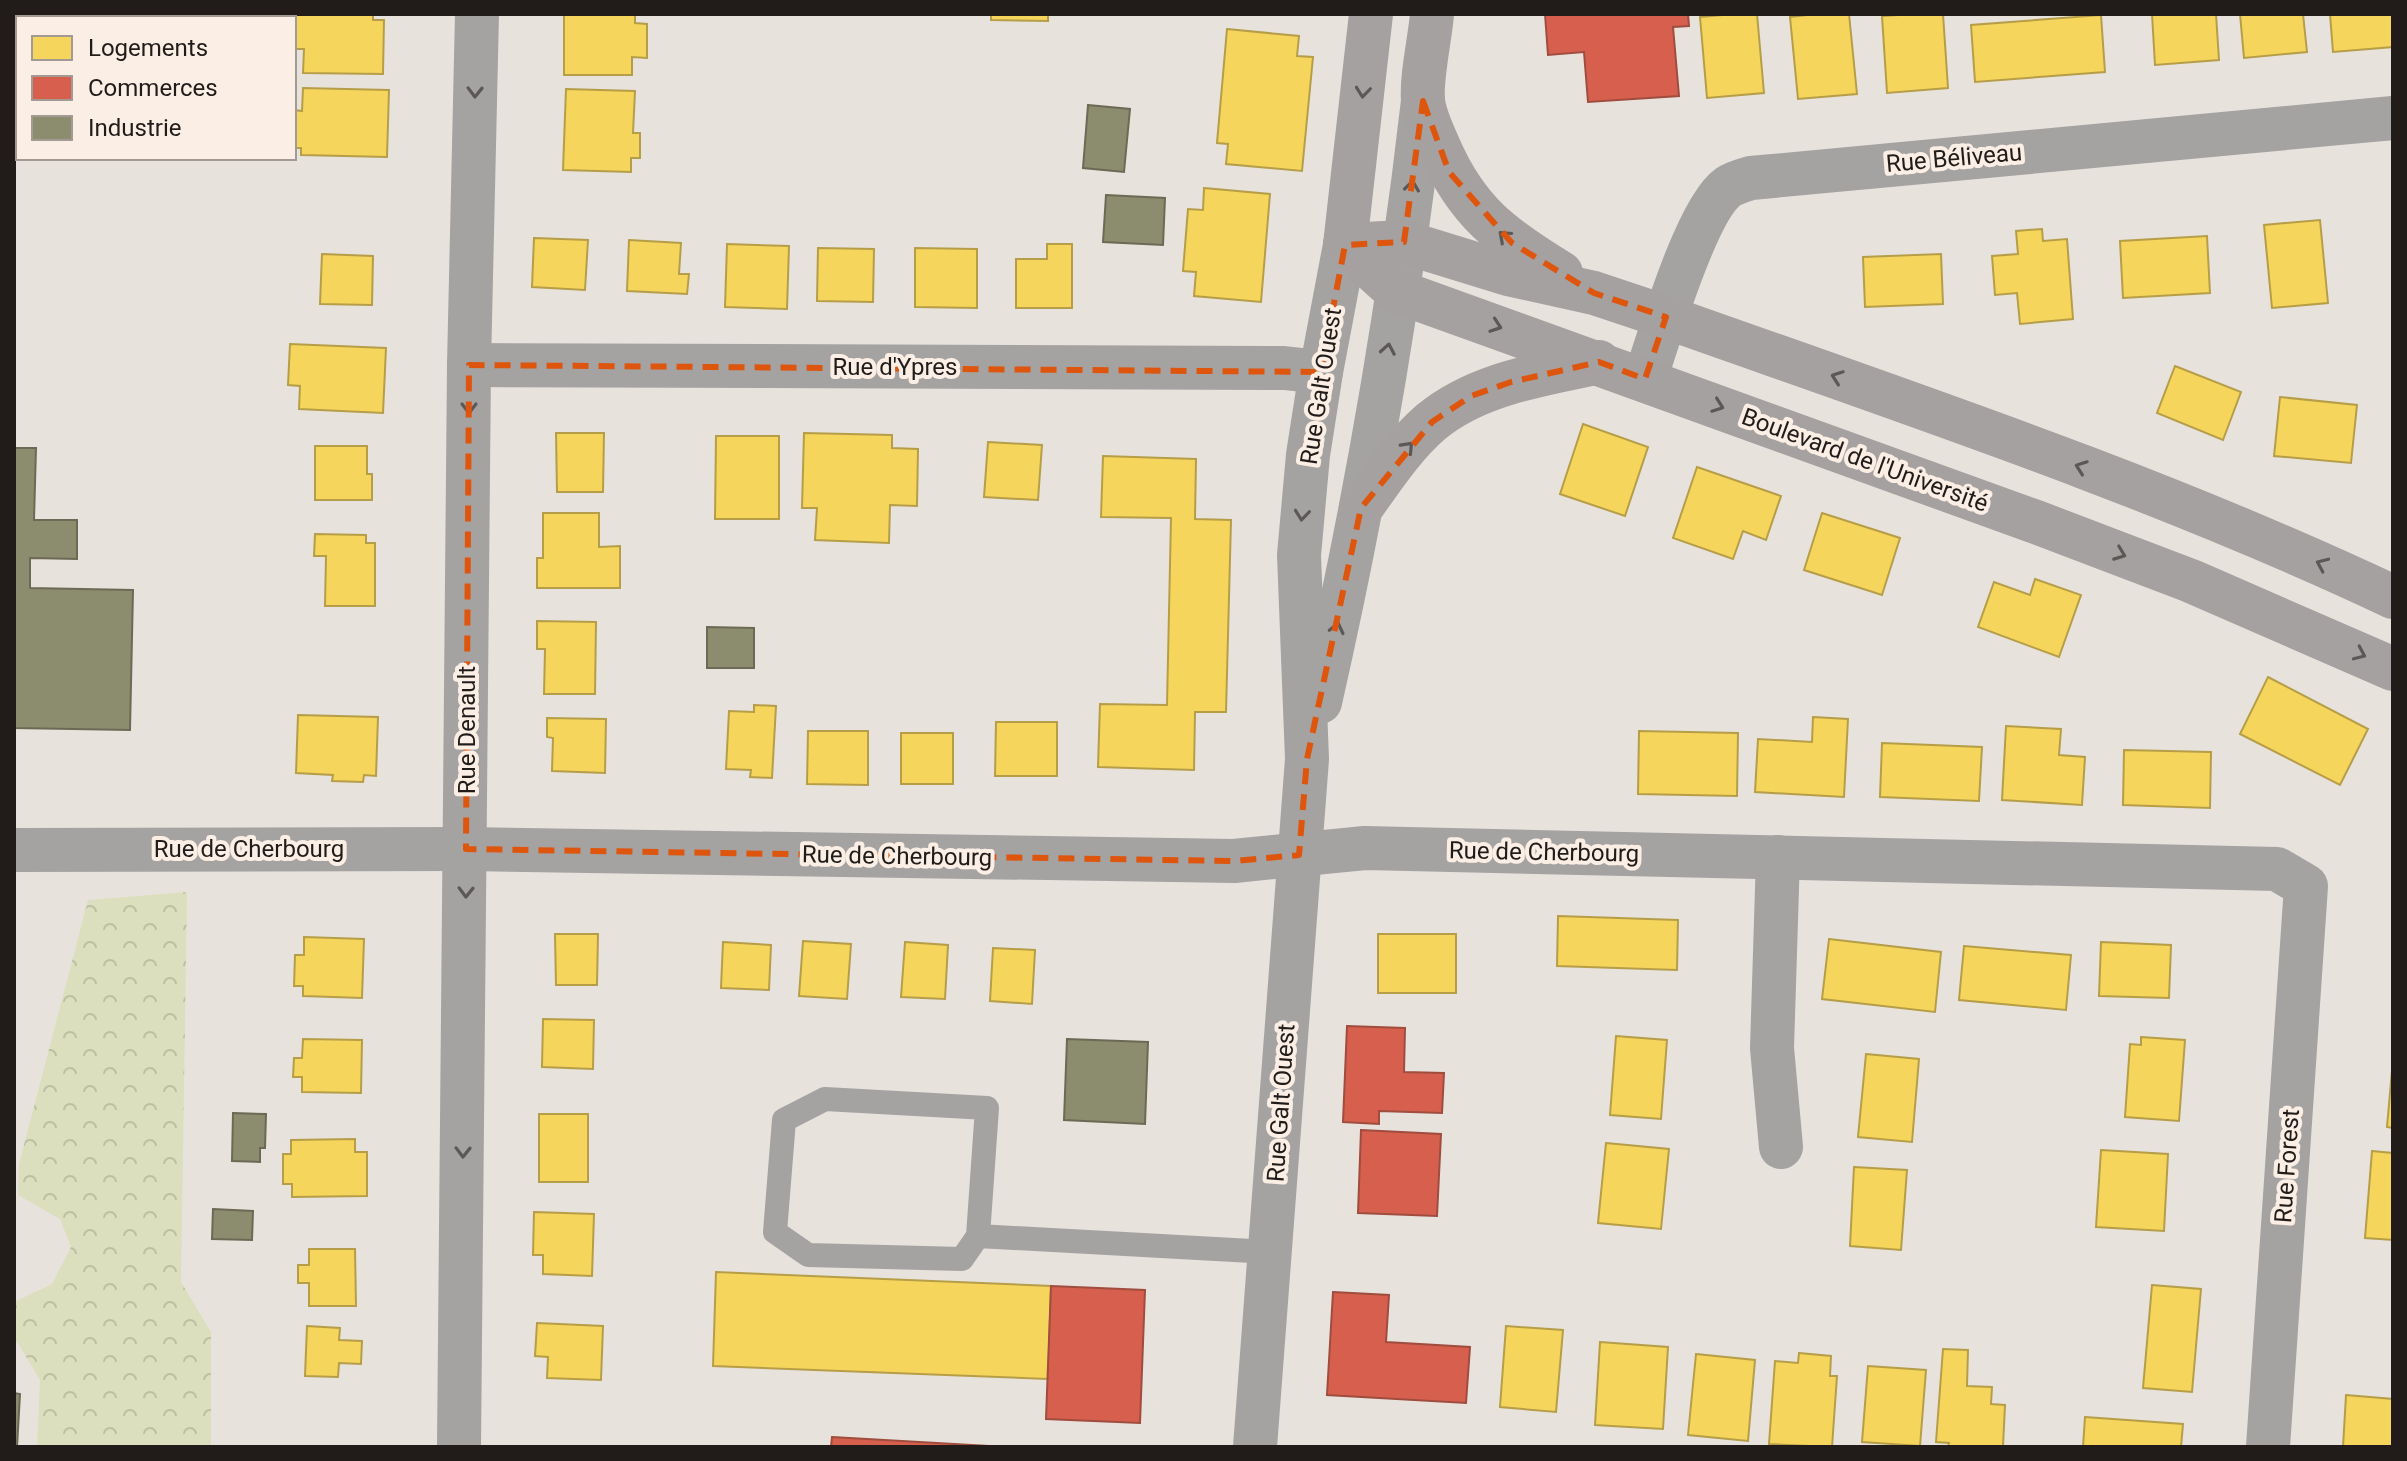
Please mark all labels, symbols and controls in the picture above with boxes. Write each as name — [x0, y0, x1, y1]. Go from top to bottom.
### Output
legend — [16, 16, 296, 160]
text: Logements — [88, 34, 208, 62]
text: Commerces — [88, 74, 218, 102]
one-way arrow — [466, 86, 484, 99]
one-way arrow — [1355, 86, 1372, 99]
text: Industrie — [88, 114, 181, 142]
street label: Rue Béliveau — [1885, 138, 2023, 178]
one-way arrow — [1403, 180, 1420, 193]
one-way arrow — [1499, 231, 1514, 245]
street label: Rue Galt Ouest — [1295, 305, 1347, 466]
one-way arrow — [1489, 317, 1503, 333]
one-way arrow — [1378, 342, 1395, 355]
street label: Rue d'Ypres — [833, 353, 957, 381]
one-way arrow — [1831, 371, 1845, 387]
one-way arrow — [1710, 396, 1724, 413]
one-way arrow — [460, 402, 478, 415]
street label: Boulevard de l'Université — [1738, 402, 1992, 518]
one-way arrow — [1399, 441, 1413, 456]
one-way arrow — [2075, 460, 2089, 477]
one-way arrow — [1294, 509, 1311, 522]
one-way arrow — [2112, 544, 2126, 561]
one-way arrow — [2316, 558, 2330, 574]
one-way arrow — [1327, 622, 1344, 636]
one-way arrow — [2351, 644, 2366, 660]
street label: Rue Denault — [453, 666, 481, 794]
street label: Rue de Cherbourg — [154, 835, 344, 863]
street label: Rue de Cherbourg — [1449, 836, 1639, 868]
street label: Rue de Cherbourg — [802, 840, 992, 872]
one-way arrow — [457, 886, 475, 899]
street label: Rue Galt Ouest — [1262, 1023, 1301, 1183]
street label: Rue Forest — [2269, 1108, 2305, 1224]
one-way arrow — [454, 1146, 471, 1159]

